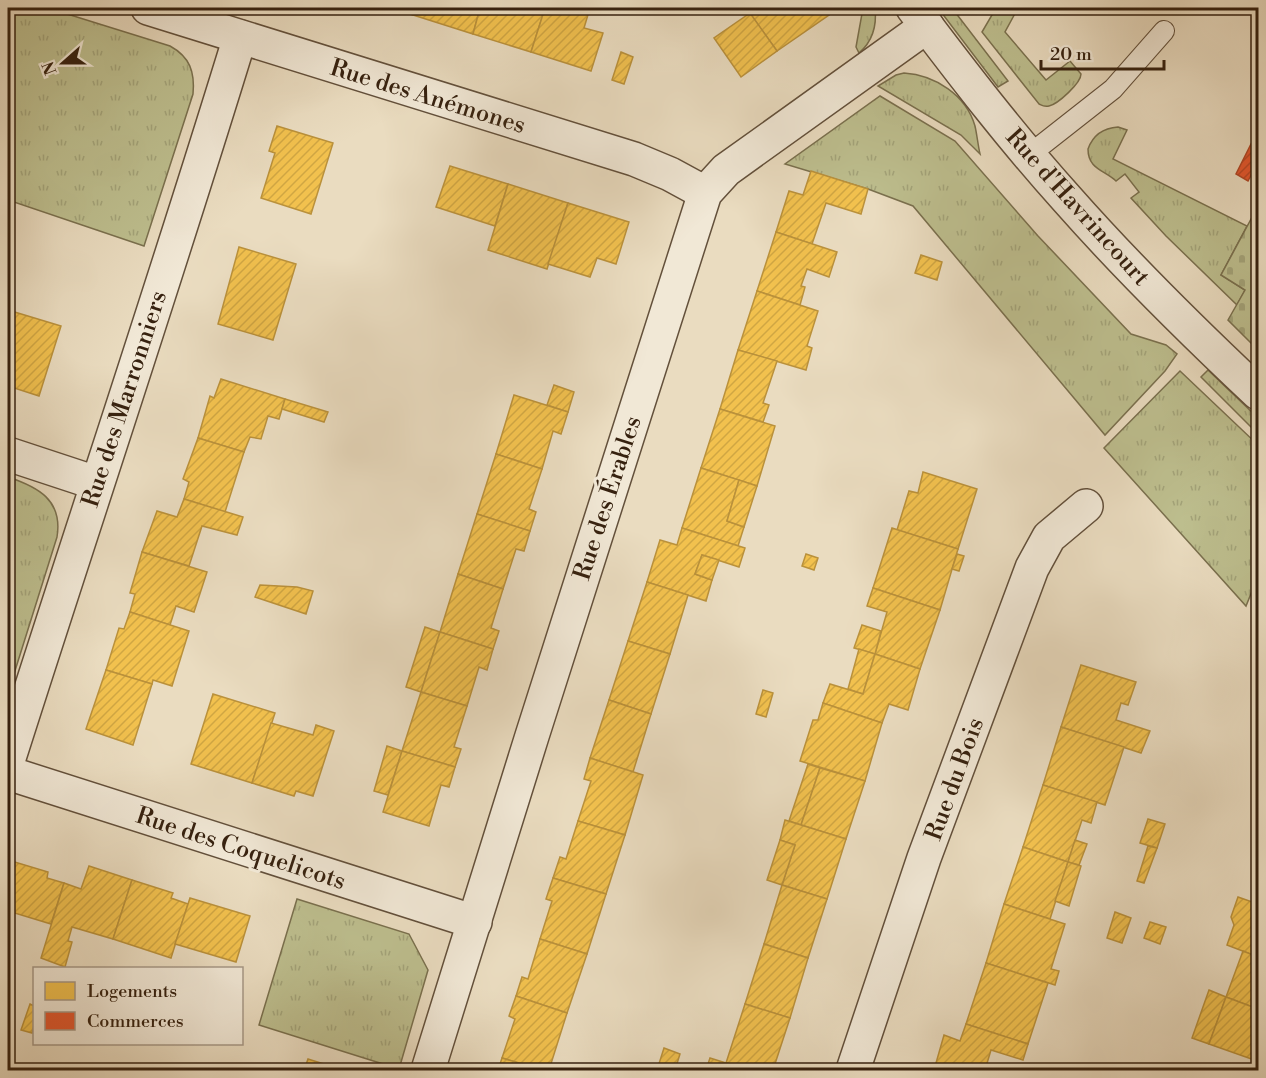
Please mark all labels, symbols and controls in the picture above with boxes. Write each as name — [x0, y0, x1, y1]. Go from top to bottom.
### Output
north arrow — [33, 33, 93, 93]
scale bar — [1041, 33, 1164, 71]
text: 20 m — [1050, 43, 1092, 66]
street label: Rue des Anémones — [326, 53, 529, 141]
text: N — [38, 58, 62, 78]
street label: Rue d'Havrincourt — [999, 123, 1156, 293]
street label: Rue des Marronniers — [76, 287, 174, 511]
street label: Rue des Érables — [566, 412, 649, 584]
street label: Rue du Bois — [919, 714, 991, 845]
street label: Rue des Coquelicots — [132, 801, 349, 897]
legend — [33, 967, 243, 1045]
text: Logements — [87, 980, 177, 1003]
text: Commerces — [87, 1010, 184, 1033]

